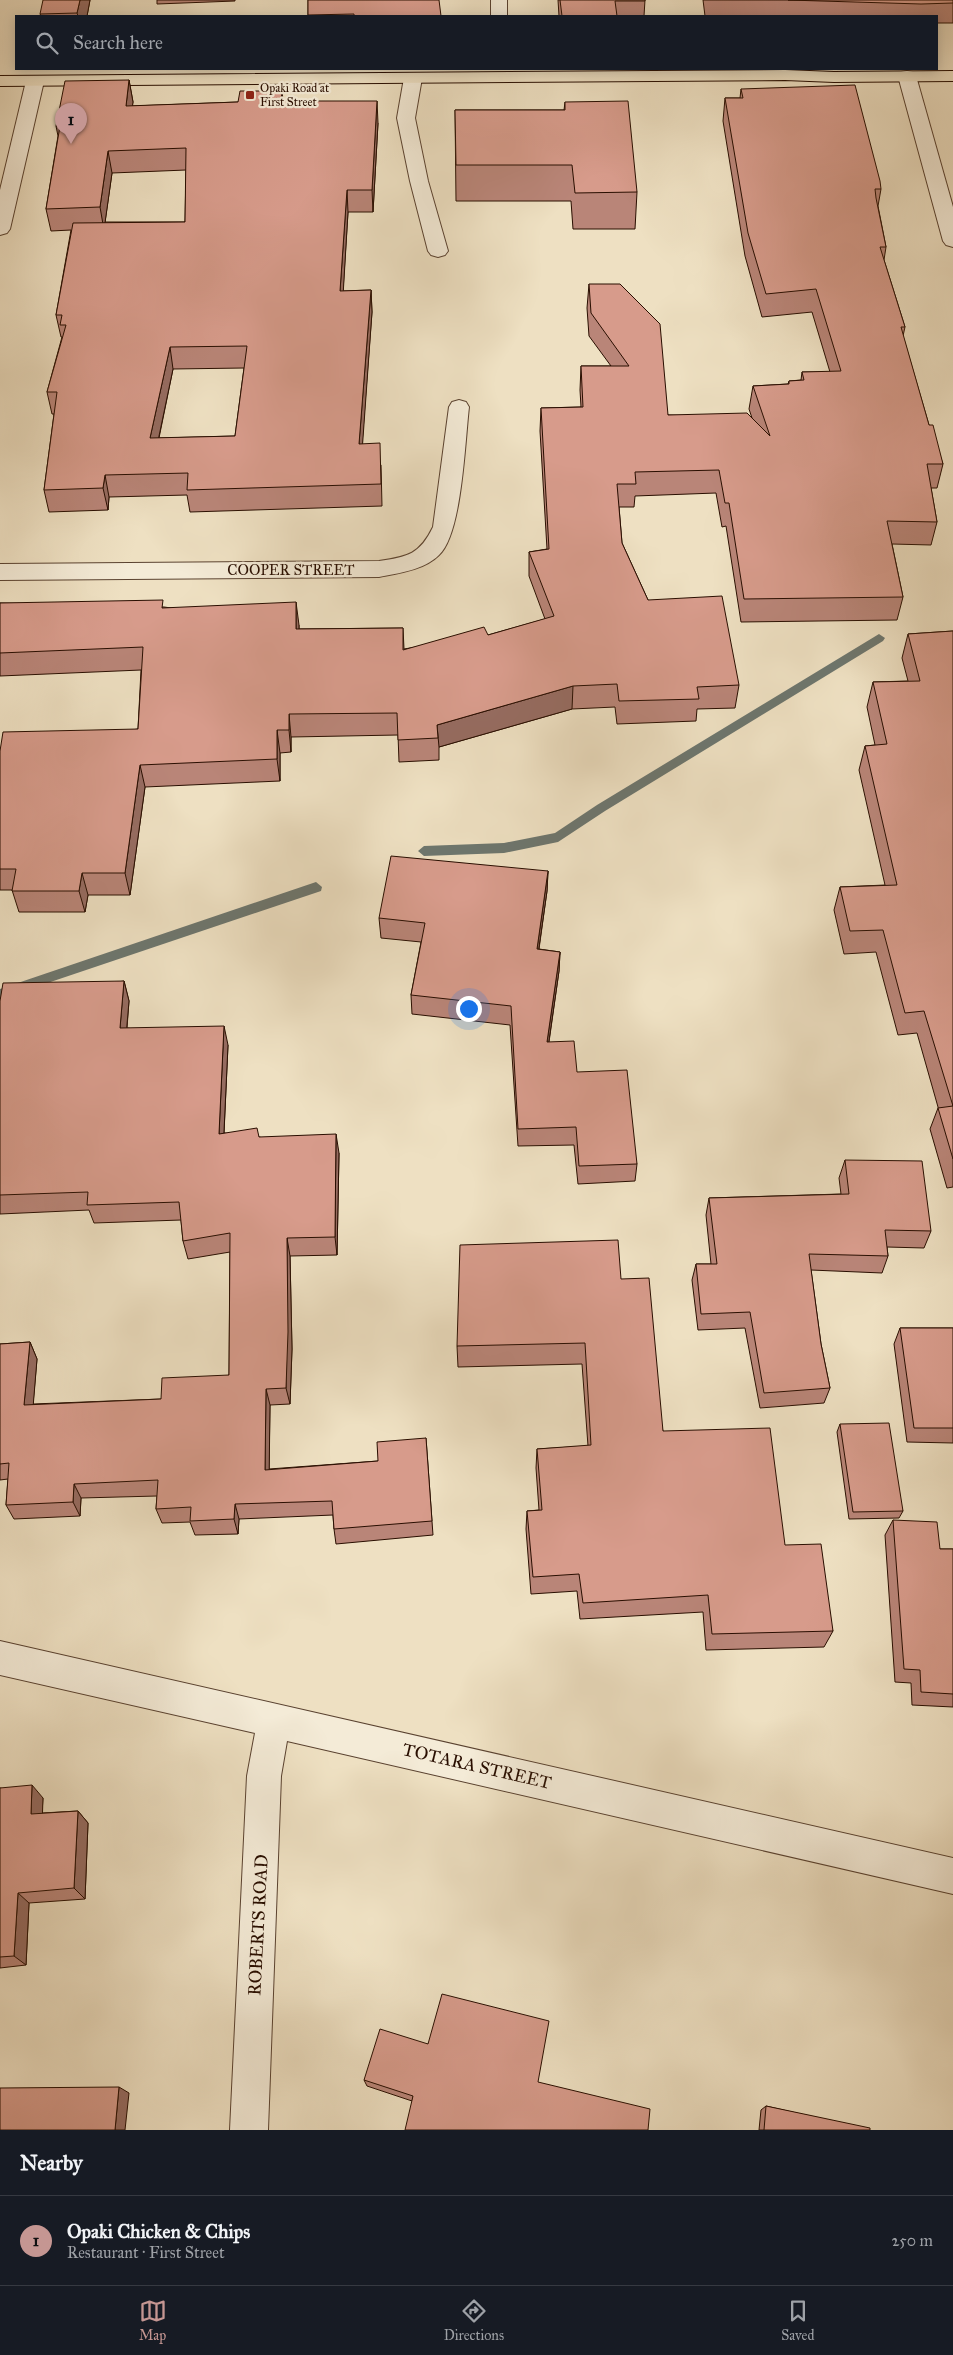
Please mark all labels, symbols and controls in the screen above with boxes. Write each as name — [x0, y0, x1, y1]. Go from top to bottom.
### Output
search box — [15, 15, 938, 70]
icon: search — [33, 29, 61, 57]
text: Search here — [73, 31, 163, 54]
place label: Opaki Road at First Street — [260, 81, 330, 109]
marker: Opaki Road at First Street — [244, 89, 256, 101]
pin: 1 — [55, 103, 87, 144]
street label: COOPER STREET — [227, 561, 355, 579]
your location — [456, 996, 482, 1022]
street label: TOTARA STREET — [400, 1738, 554, 1794]
street label: ROBERTS ROAD — [243, 1854, 273, 1996]
text: Nearby — [20, 2150, 83, 2176]
text: Opaki Chicken & Chips — [67, 2220, 250, 2243]
text: 1 — [33, 2231, 39, 2250]
text: 250 m — [892, 2231, 933, 2250]
text: Restaurant · First Street — [67, 2243, 225, 2262]
tab: Map — [139, 2297, 167, 2344]
tab: Directions — [444, 2297, 504, 2344]
tab: Saved — [781, 2297, 814, 2344]

